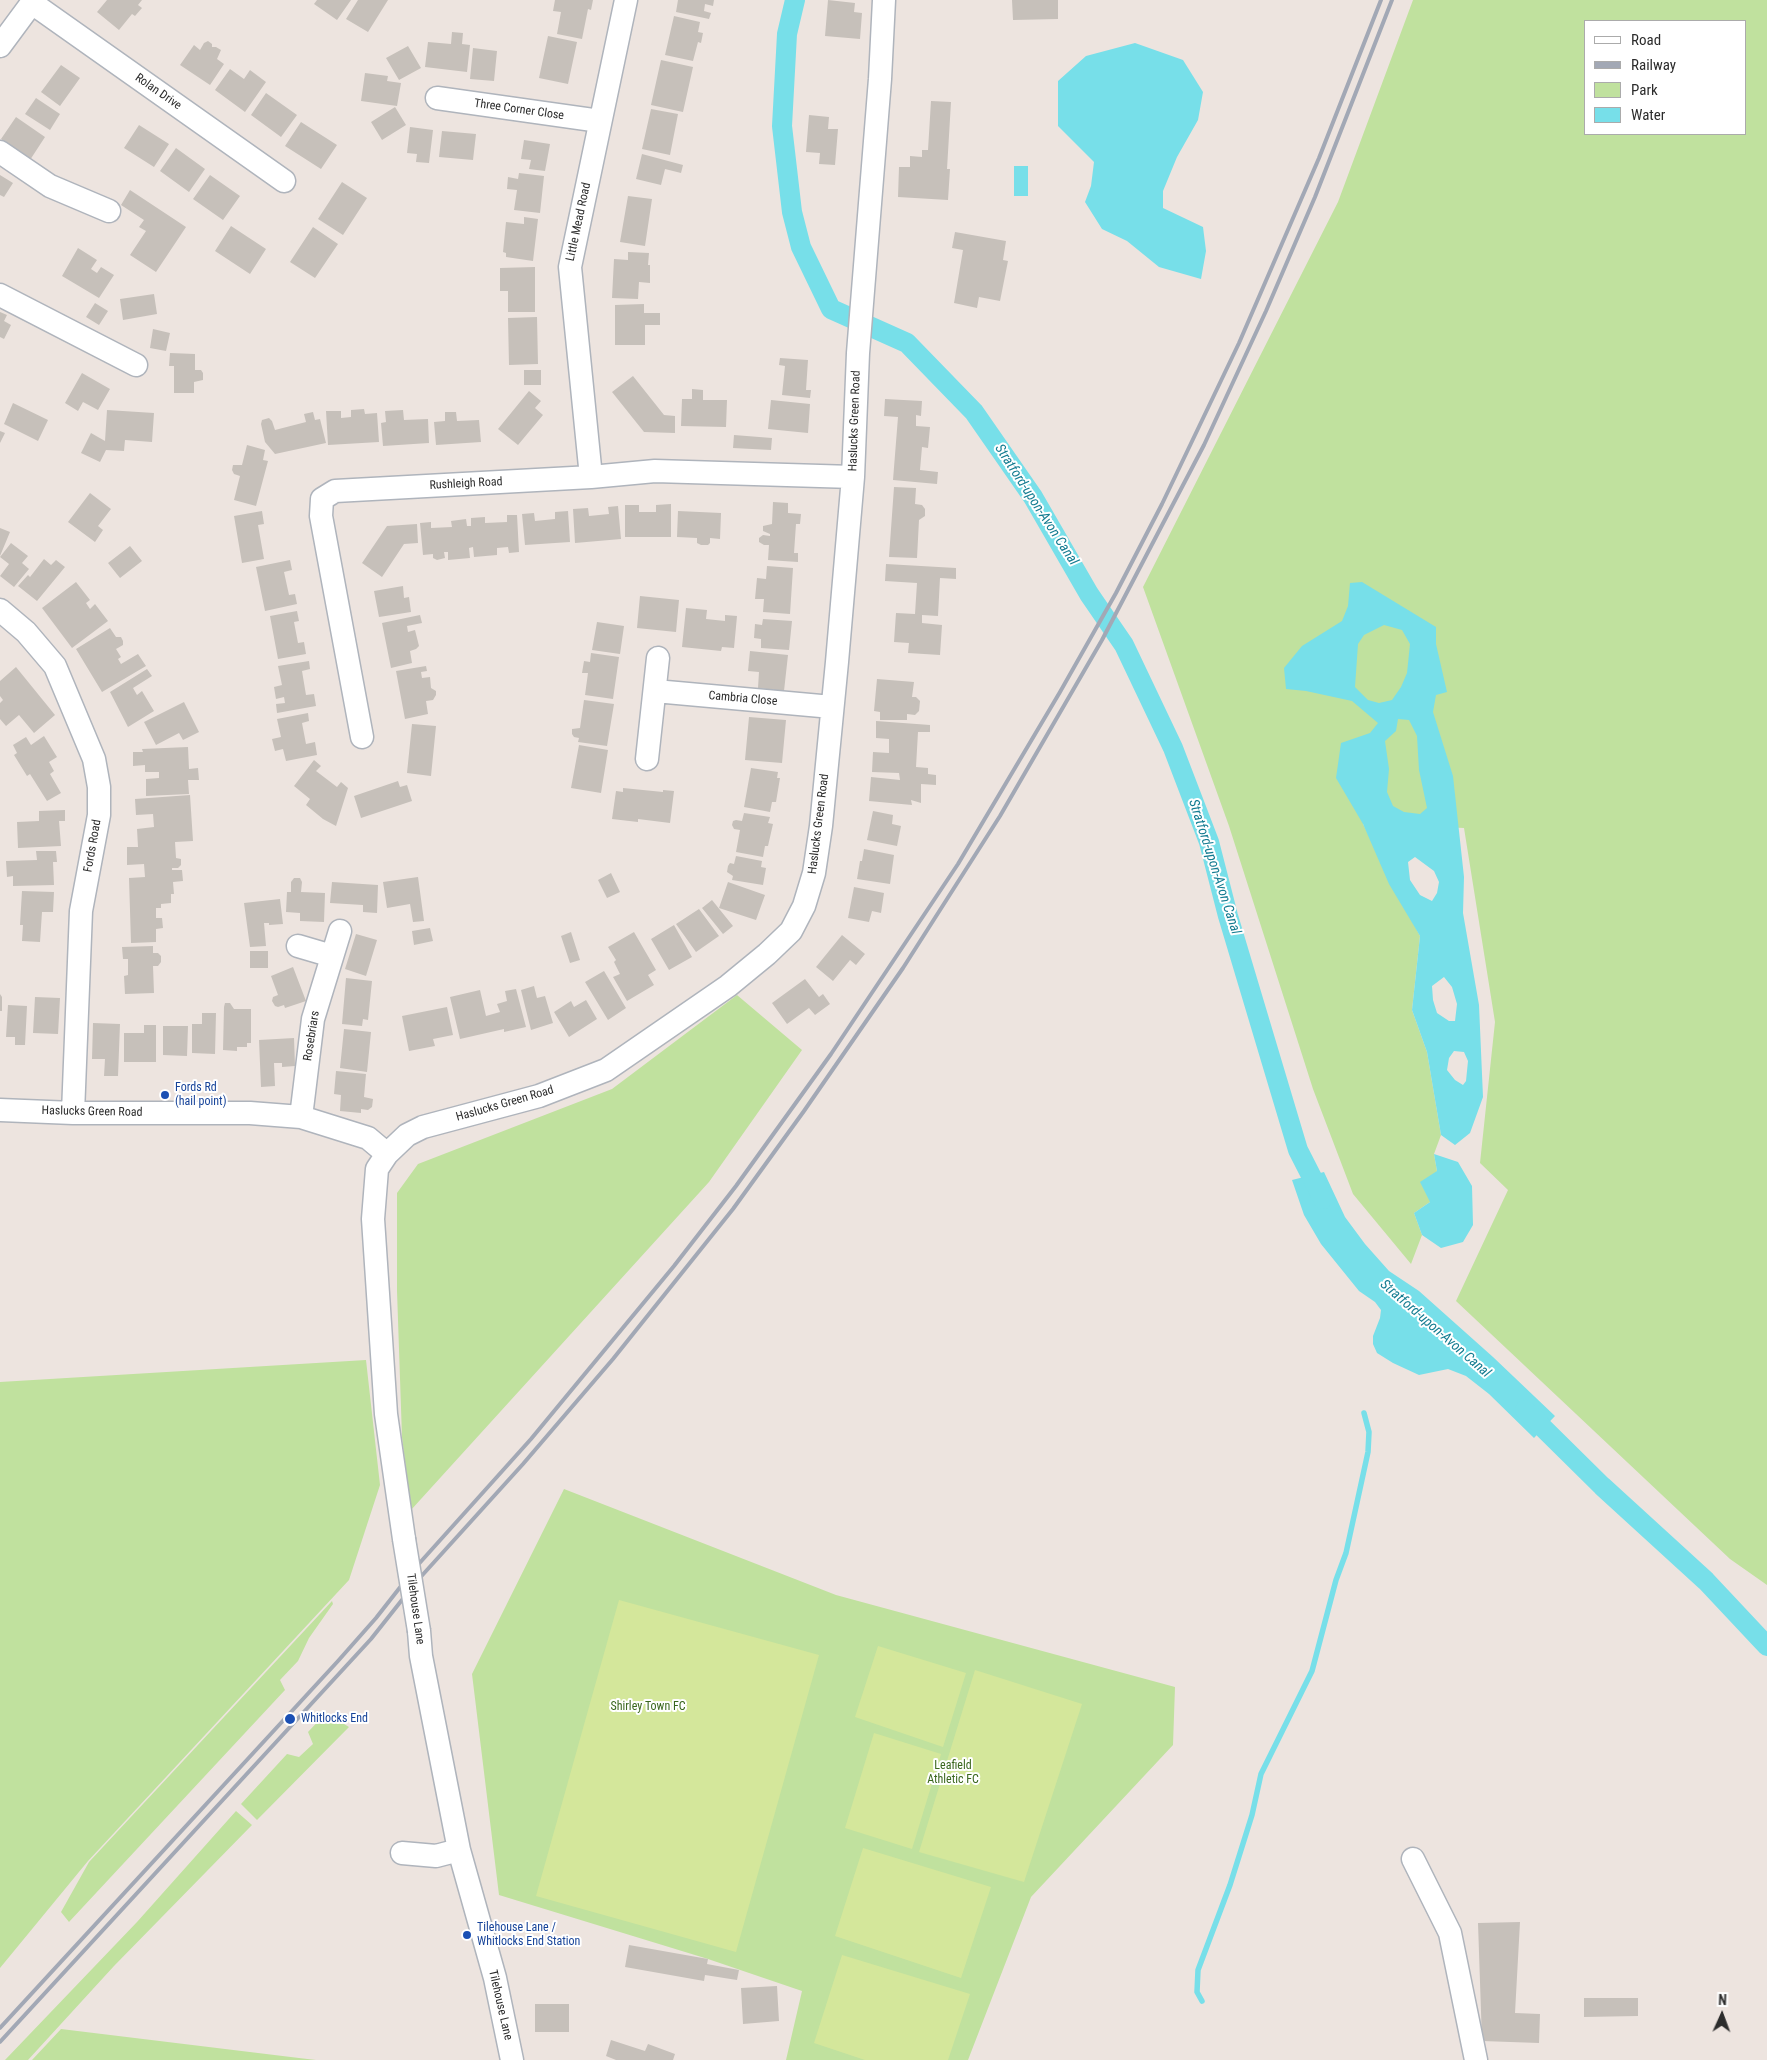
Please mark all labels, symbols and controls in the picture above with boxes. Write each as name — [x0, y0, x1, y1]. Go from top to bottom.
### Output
legend — [1584, 20, 1747, 135]
text: Road — [1631, 31, 1661, 49]
text: Railway — [1631, 56, 1676, 74]
street label: Rolan Drive — [132, 71, 184, 113]
text: Park — [1631, 81, 1658, 99]
street label: Three Corner Close — [473, 97, 565, 123]
text: Water — [1631, 106, 1665, 124]
street label: Little Mead Road — [564, 181, 594, 263]
street label: Haslucks Green Road — [846, 370, 864, 472]
water label: Stratford-upon-Avon Canal — [991, 441, 1081, 569]
street label: Rushleigh Road — [429, 475, 503, 493]
street label: Cambria Close — [708, 689, 778, 709]
street label: Haslucks Green Road — [806, 773, 832, 875]
water label: Stratford-upon-Avon Canal — [1184, 797, 1244, 937]
street label: Fords Road — [81, 818, 105, 874]
street label: Rosebriars — [301, 1010, 323, 1062]
place label: Fords Rd (hail point) — [175, 1081, 226, 1109]
street label: Haslucks Green Road — [455, 1083, 555, 1125]
marker: Fords Rd (hail point) — [159, 1089, 171, 1101]
street label: Haslucks Green Road — [41, 1104, 143, 1120]
water label: Stratford-upon-Avon Canal — [1376, 1276, 1494, 1382]
street label: Tilehouse Lane — [403, 1572, 427, 1646]
park label: Shirley Town FC — [610, 1700, 686, 1714]
marker: Whitlocks End — [283, 1712, 297, 1726]
place label: Whitlocks End — [301, 1712, 368, 1726]
park label: Leafield Athletic FC — [927, 1759, 979, 1787]
place label: Tilehouse Lane / Whitlocks End Station — [477, 1921, 580, 1949]
marker: Tilehouse Lane / Whitlocks End Station — [461, 1929, 473, 1941]
street label: Tilehouse Lane — [485, 1968, 515, 2042]
north arrow — [1697, 1990, 1747, 2040]
text: N — [1718, 1992, 1727, 2008]

